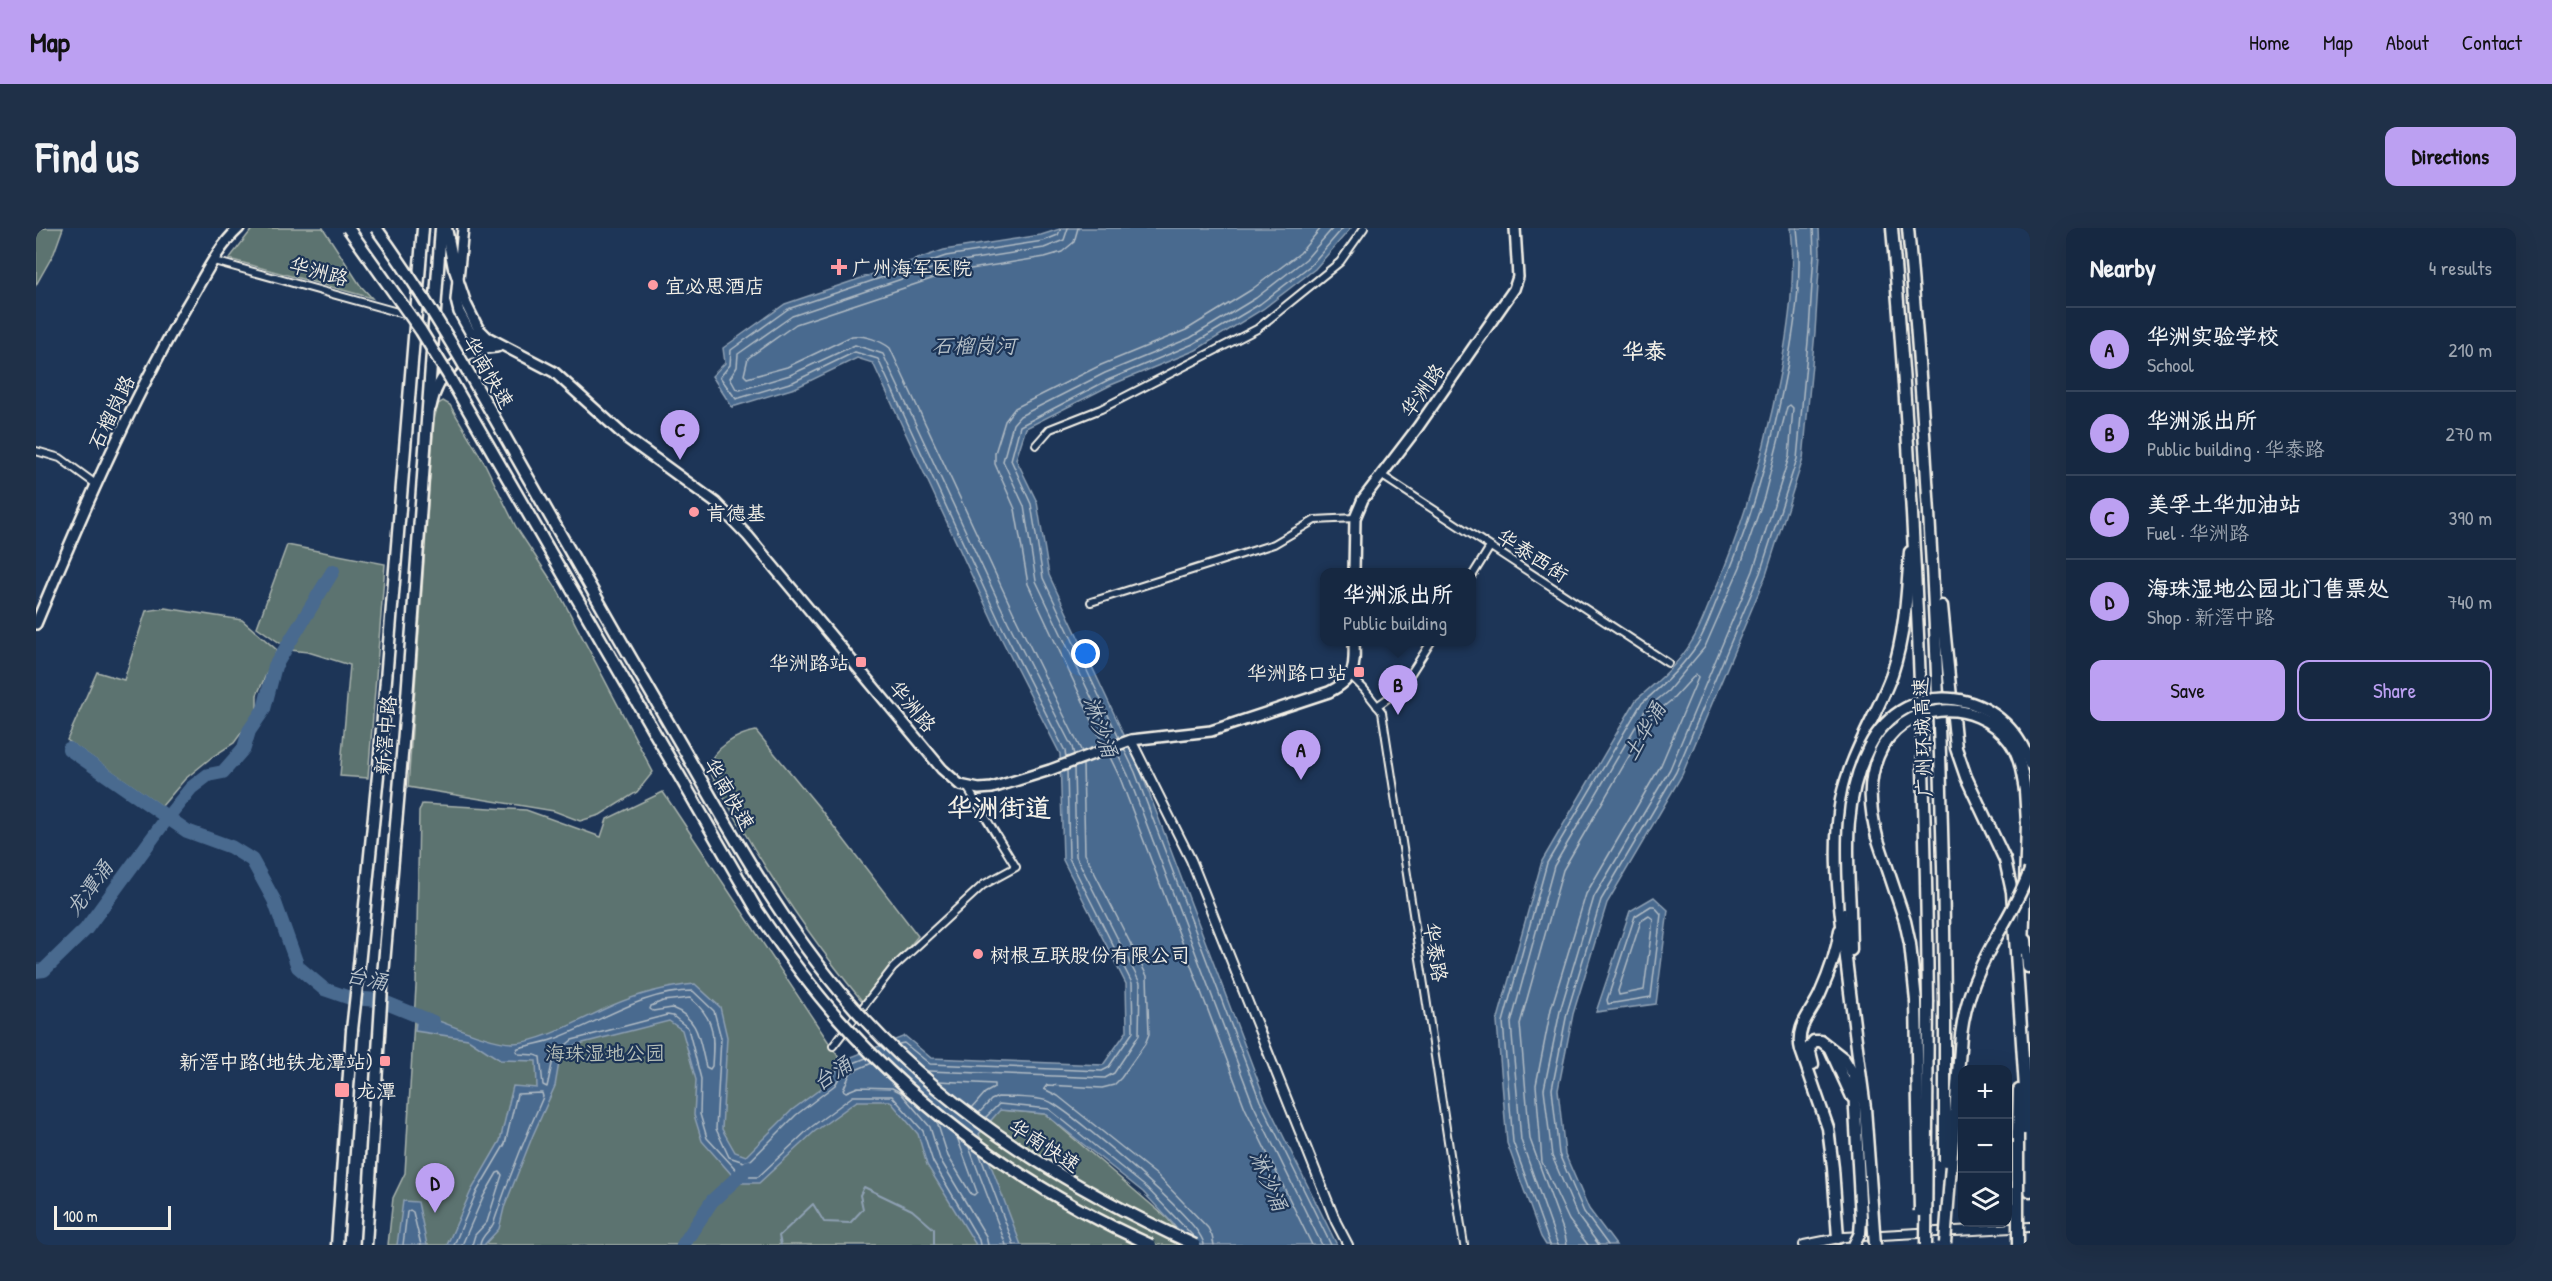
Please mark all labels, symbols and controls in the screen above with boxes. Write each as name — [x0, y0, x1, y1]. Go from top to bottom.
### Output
text: Map — [30, 23, 70, 61]
text: Home — [2249, 28, 2290, 57]
text: Map — [2323, 28, 2353, 57]
text: About — [2386, 28, 2429, 57]
text: Contact — [2462, 28, 2522, 57]
button: Directions — [2385, 127, 2516, 186]
text: Find us — [36, 128, 139, 185]
street label: 华洲路 — [287, 250, 352, 292]
text: Nearby — [2090, 250, 2156, 285]
place label: 广州海军医院 — [852, 254, 972, 281]
text: 4 results — [2429, 254, 2492, 281]
marker: 广州海军医院 — [830, 258, 848, 276]
place label: 宜必思酒店 — [665, 272, 765, 299]
marker: 宜必思酒店 — [646, 278, 660, 292]
text: 华洲实验学校 — [2147, 321, 2279, 351]
street label: 华南快速 — [457, 331, 521, 413]
water label: 石榴岗河 — [932, 331, 1019, 360]
district label: 华泰 — [1622, 336, 1666, 366]
text: A — [2105, 336, 2114, 363]
text: 210 m — [2448, 336, 2492, 363]
text: School — [2147, 351, 2194, 378]
street label: 华洲路 — [1393, 357, 1451, 422]
street label: 石榴岗路 — [81, 369, 141, 454]
text: 华洲派出所 — [2147, 405, 2257, 435]
pin: C — [660, 410, 700, 460]
text: B — [2104, 420, 2115, 447]
text: 270 m — [2446, 420, 2492, 447]
text: Public building · 华泰路 — [2147, 435, 2324, 462]
text: 美孚土华加油站 — [2147, 489, 2301, 519]
place label: 肯德基 — [706, 499, 766, 526]
text: C — [2104, 504, 2115, 531]
text: 390 m — [2449, 504, 2492, 531]
marker: 肯德基 — [687, 505, 701, 519]
text: Fuel · 华洲路 — [2147, 519, 2249, 546]
street label: 华泰西街 — [1492, 522, 1574, 588]
popup — [1320, 568, 1476, 646]
text: 海珠湿地公园北门售票处 — [2147, 573, 2389, 603]
text: 华洲派出所 — [1343, 579, 1453, 609]
text: D — [2105, 588, 2114, 615]
text: 740 m — [2447, 588, 2492, 615]
text: Shop · 新滘中路 — [2147, 603, 2274, 630]
text: Public building — [1343, 609, 1447, 636]
your location — [1071, 639, 1100, 668]
place label: 华洲路站 — [769, 649, 849, 676]
marker: 华洲路站 — [854, 655, 868, 669]
place label: 华洲路口站 — [1247, 659, 1347, 686]
button: Save — [2090, 660, 2285, 721]
button: Share — [2297, 660, 2492, 721]
marker: 华洲路口站 — [1352, 665, 1366, 679]
pin: B — [1378, 666, 1418, 715]
street label: 华洲路 — [883, 674, 943, 738]
street label: 广州环城高速 — [1906, 677, 1938, 797]
water label: 淋沙涌 — [1077, 692, 1125, 762]
street label: 新滘中路 — [368, 693, 402, 776]
water label: 土华涌 — [1616, 696, 1673, 766]
pin: A — [1282, 730, 1320, 780]
street label: 华南快速 — [698, 753, 762, 835]
district label: 华洲街道 — [947, 790, 1051, 825]
water label: 龙潭涌 — [58, 853, 120, 922]
street label: 华泰路 — [1418, 920, 1454, 985]
place label: 树根互联股份有限公司 — [990, 941, 1190, 968]
marker: 树根互联股份有限公司 — [971, 947, 985, 961]
water label: 台涌 — [343, 959, 392, 997]
park label: 海珠湿地公园 — [545, 1039, 665, 1066]
place label: 新滘中路(地铁龙潭站) — [179, 1048, 373, 1075]
water label: 台涌 — [806, 1049, 858, 1097]
marker: 新滘中路(地铁龙潭站) — [378, 1054, 392, 1068]
map controls — [1958, 1065, 2012, 1227]
button: + — [1958, 1065, 2012, 1119]
place label: 龙潭 — [356, 1077, 396, 1104]
marker: 龙潭 — [333, 1081, 351, 1099]
street label: 华南快速 — [1004, 1112, 1086, 1178]
button: − — [1958, 1119, 2012, 1173]
water label: 淋沙涌 — [1243, 1146, 1295, 1217]
pin: D — [416, 1164, 454, 1213]
button: layers — [1958, 1173, 2012, 1227]
scale bar — [54, 1203, 171, 1230]
text: 100 m — [63, 1205, 98, 1227]

